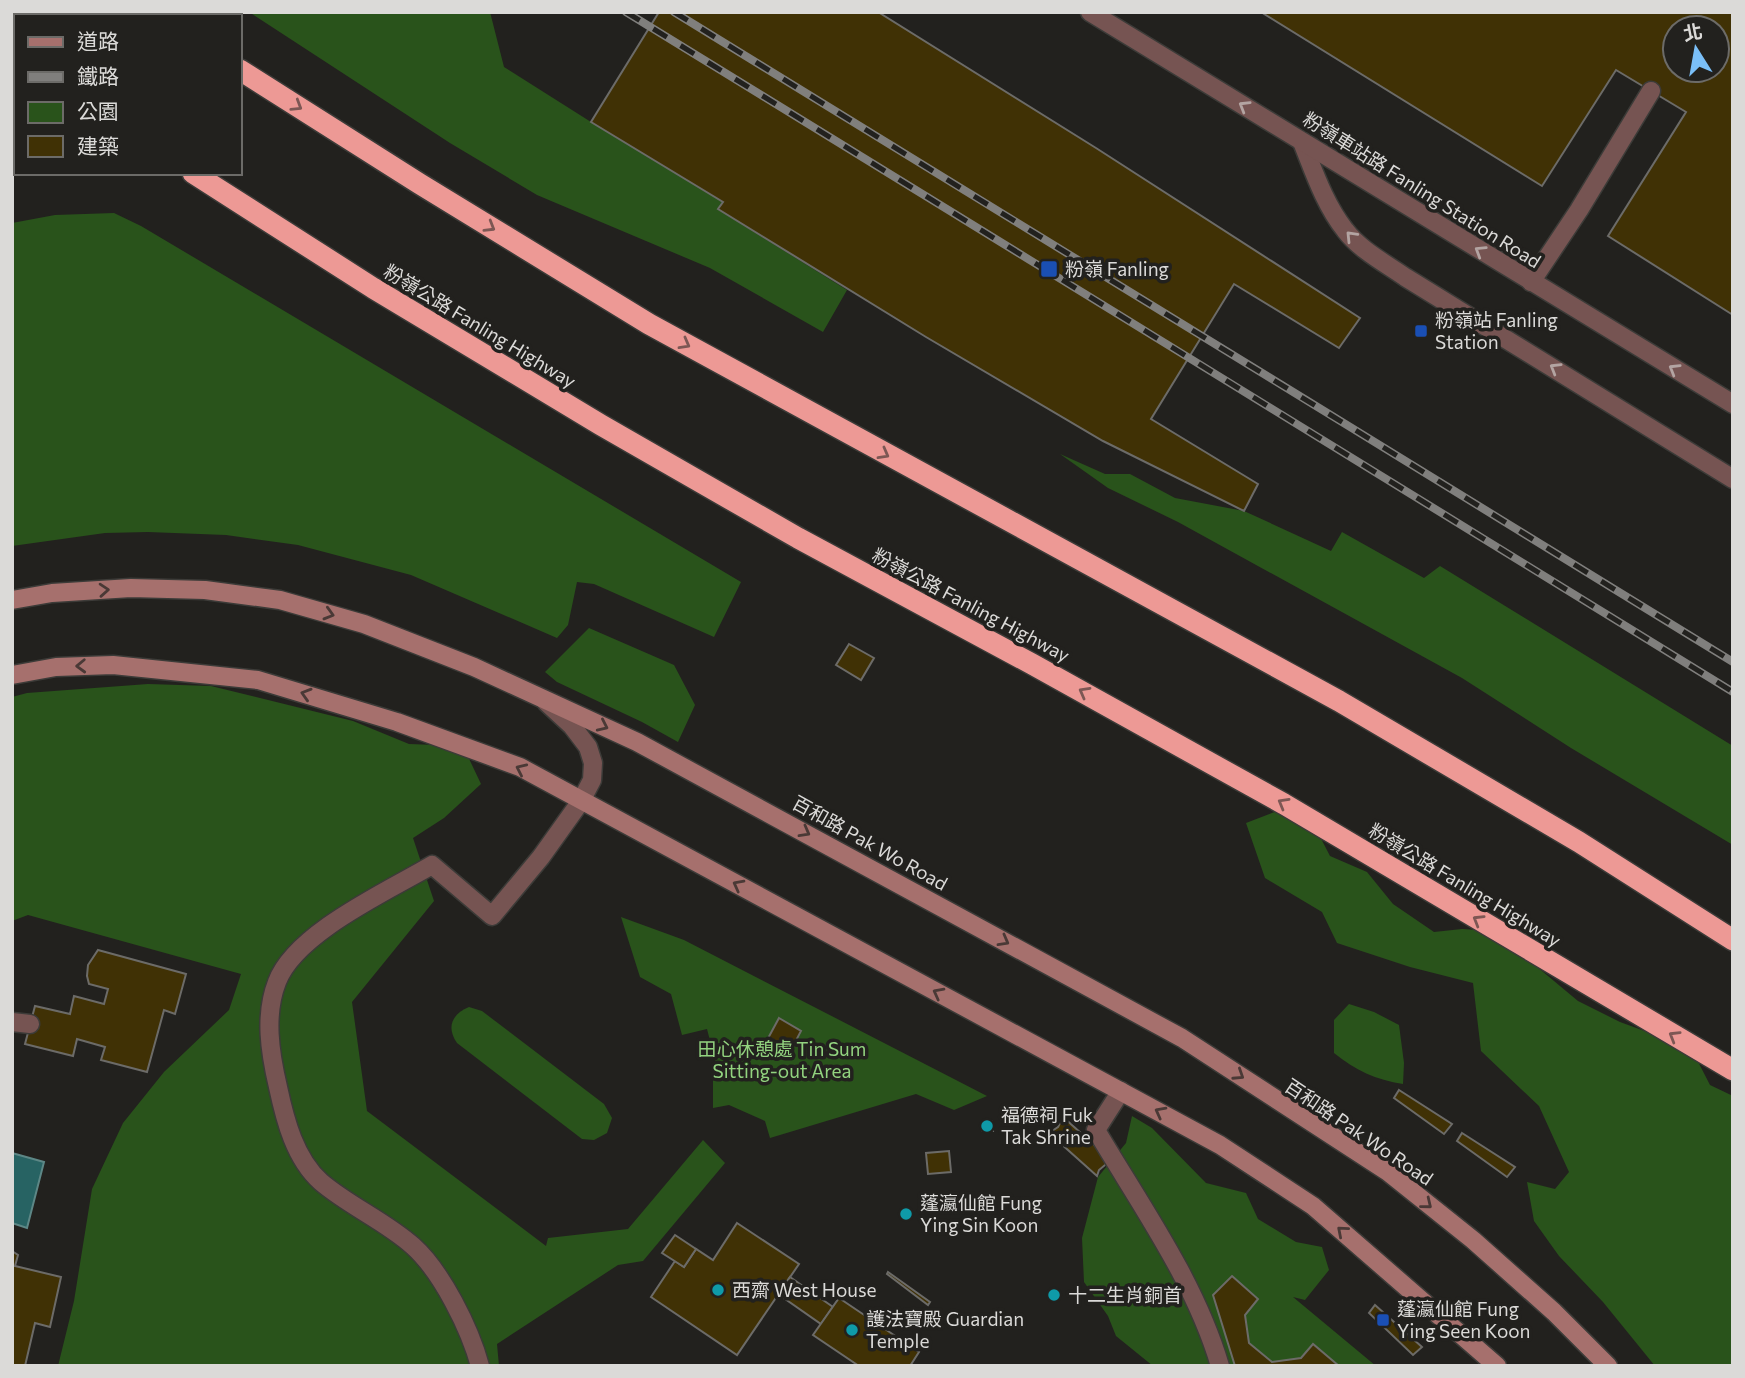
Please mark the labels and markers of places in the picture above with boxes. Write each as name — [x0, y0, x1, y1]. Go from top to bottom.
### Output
place label: 粉嶺 Fanling — [1065, 257, 1169, 280]
marker: 粉嶺 Fanling — [1039, 259, 1059, 279]
place label: 粉嶺站 Fanling Station — [1435, 308, 1558, 353]
marker: 粉嶺站 Fanling Station — [1413, 323, 1429, 339]
place label: 福德祠 Fuk Tak Shrine — [1001, 1103, 1093, 1148]
marker: 福德祠 Fuk Tak Shrine — [979, 1118, 995, 1134]
place label: 蓬瀛仙館 Fung Ying Sin Koon — [920, 1191, 1042, 1236]
marker: 蓬瀛仙館 Fung Ying Sin Koon — [898, 1206, 914, 1222]
place label: 西齋 West House — [732, 1278, 877, 1301]
marker: 西齋 West House — [710, 1282, 726, 1298]
place label: 十二生肖銅首 — [1068, 1283, 1182, 1306]
marker: 十二生肖銅首 — [1046, 1287, 1062, 1303]
place label: 蓬瀛仙館 Fung Ying Seen Koon — [1397, 1297, 1530, 1342]
place label: 護法寶殿 Guardian Temple — [866, 1307, 1024, 1352]
marker: 蓬瀛仙館 Fung Ying Seen Koon — [1375, 1312, 1391, 1328]
marker: 護法寶殿 Guardian Temple — [844, 1322, 860, 1338]

